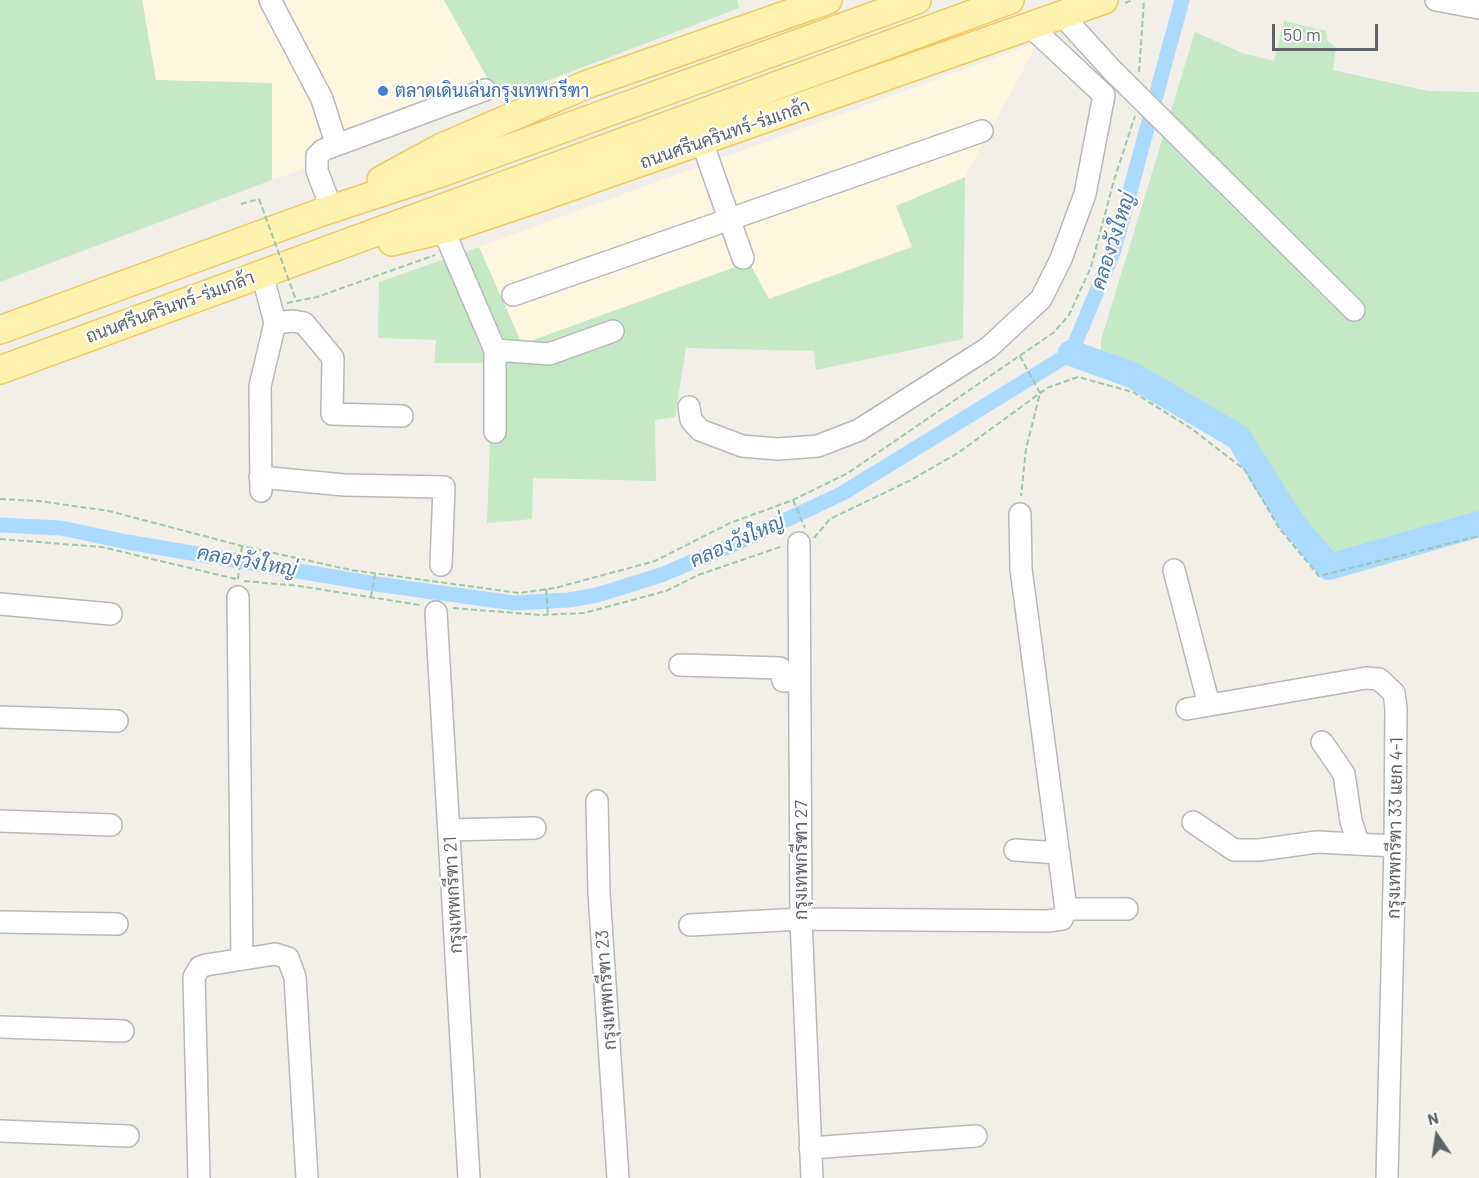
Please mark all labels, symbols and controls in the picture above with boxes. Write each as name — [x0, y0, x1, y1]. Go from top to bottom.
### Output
scale bar — [1275, 12, 1382, 50]
text: 50 m — [1283, 23, 1321, 45]
place label: ตลาดเดินเล่นกรุงเทพกรีฑา — [395, 80, 589, 102]
marker: ตลาดเดินเล่นกรุงเทพกรีฑา — [376, 84, 390, 98]
street label: ถนนศรีนครินทร์-ร่มเกล้า — [637, 95, 813, 173]
water label: คลองวังใหญ่ — [1086, 189, 1140, 293]
street label: ถนนศรีนครินทร์-ร่มเกล้า — [83, 266, 257, 348]
water label: คลองวังใหญ่ — [686, 510, 788, 572]
water label: คลองวังใหญ่ — [195, 540, 299, 582]
street label: กรุงเทพกรีฑา 33 แยก 4-1 — [1383, 737, 1407, 919]
street label: กรุงเทพกรีฑา 27 — [790, 800, 812, 920]
street label: กรุงเทพกรีฑา 21 — [439, 836, 467, 954]
street label: กรุงเทพกรีฑา 23 — [591, 929, 621, 1051]
north arrow — [1407, 1106, 1467, 1166]
text: N — [1426, 1108, 1440, 1128]

